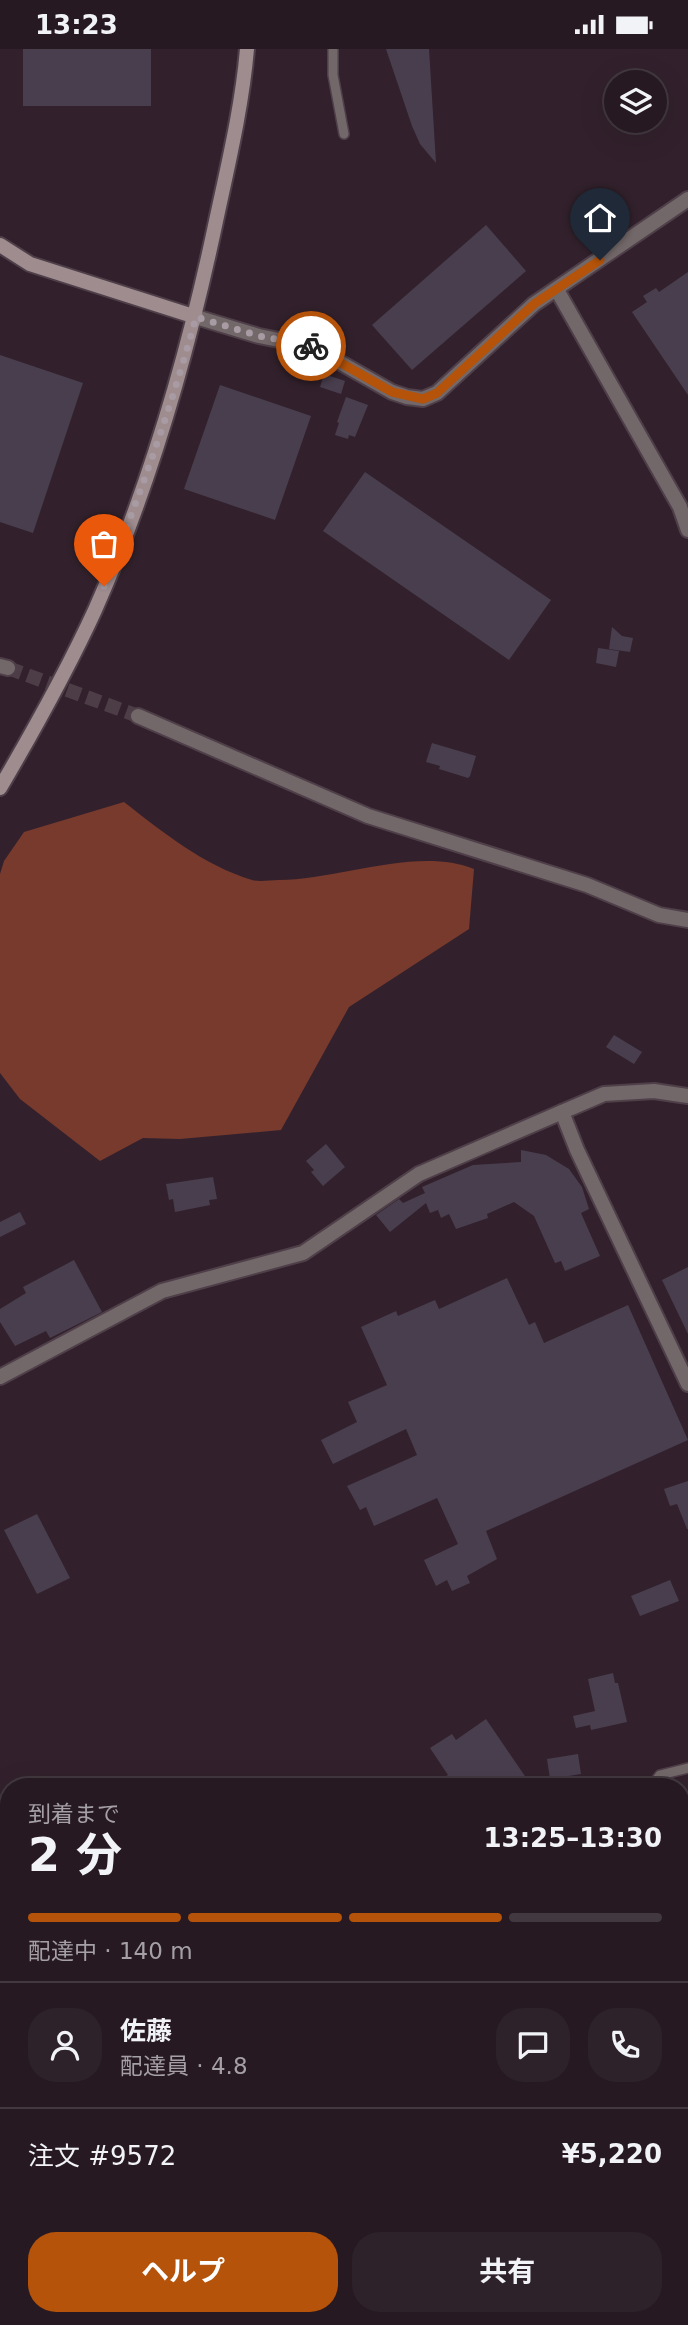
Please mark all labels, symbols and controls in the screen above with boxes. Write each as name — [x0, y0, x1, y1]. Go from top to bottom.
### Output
text: 13:23 — [35, 10, 118, 40]
map controls — [604, 70, 667, 133]
button: layers — [604, 70, 667, 133]
pin — [570, 188, 630, 260]
icon: home — [581, 199, 619, 237]
courier — [276, 311, 346, 381]
icon: bike — [292, 327, 330, 365]
pin — [74, 514, 134, 586]
icon: bag — [85, 525, 123, 563]
text: 到着まで — [28, 1801, 120, 1827]
text: 13:25–13:30 — [483, 1823, 662, 1853]
text: 2 分 — [28, 1828, 122, 1882]
text: 配達中 · 140 m — [28, 1938, 193, 1964]
button: person — [28, 2008, 102, 2082]
button: chat — [496, 2008, 570, 2082]
button: phone — [588, 2008, 662, 2082]
text: 佐藤 — [120, 2016, 172, 2046]
text: 配達員 · 4.8 — [120, 2053, 248, 2079]
text: ¥5,220 — [562, 2139, 662, 2169]
text: 注文 #9572 — [28, 2141, 176, 2171]
button: ヘルプ — [28, 2232, 338, 2312]
button: 共有 — [352, 2232, 662, 2312]

